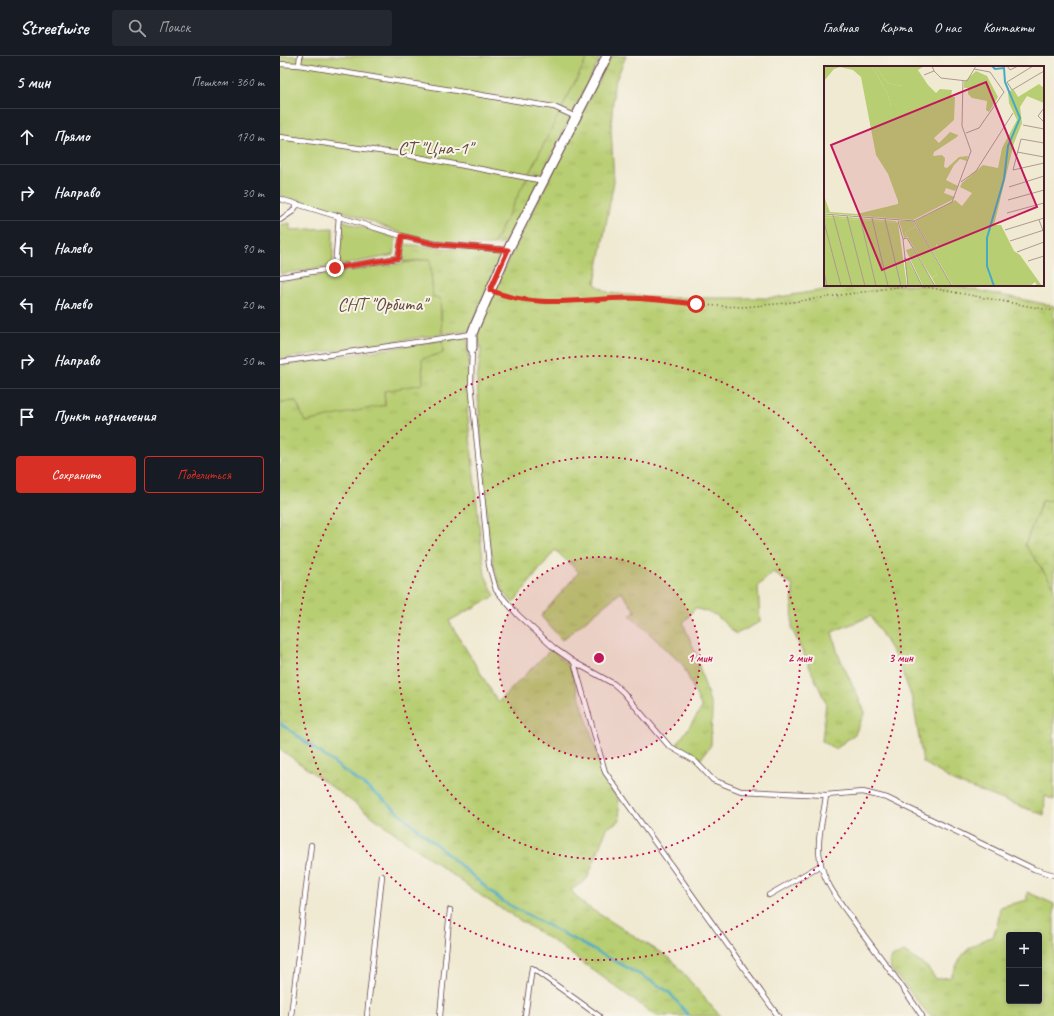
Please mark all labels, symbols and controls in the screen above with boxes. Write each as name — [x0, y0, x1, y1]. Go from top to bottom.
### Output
search box — [112, 10, 392, 46]
text: Streetwise — [20, 16, 88, 40]
icon: search — [126, 17, 148, 39]
text: Поиск — [158, 18, 190, 37]
text: Главная — [823, 19, 858, 36]
text: Карта — [880, 19, 912, 36]
text: О нас — [934, 19, 961, 36]
text: Контакты — [983, 19, 1034, 36]
inset map — [824, 66, 1044, 286]
text: 5 мин — [16, 72, 50, 93]
text: Пешком · 360 m — [191, 74, 264, 90]
icon: ahead — [16, 126, 38, 148]
text: Прямо — [54, 127, 90, 146]
text: 170 m — [236, 129, 264, 145]
park label: СТ "Цна-1" — [398, 136, 476, 160]
icon: right — [16, 182, 38, 204]
text: Направо — [54, 183, 100, 202]
text: 30 m — [242, 185, 264, 201]
icon: left — [16, 238, 38, 260]
text: Налево — [54, 239, 92, 258]
text: 90 m — [242, 241, 264, 257]
route end — [326, 259, 344, 277]
park label: CНТ "Орбита" — [337, 292, 430, 316]
icon: left — [16, 294, 38, 316]
text: Налево — [54, 295, 92, 314]
route start — [687, 295, 705, 313]
text: 20 m — [242, 297, 264, 313]
icon: right — [16, 350, 38, 372]
text: Направо — [54, 351, 100, 370]
text: 50 m — [242, 353, 264, 369]
icon: arrive — [16, 406, 38, 428]
text: Пункт назначения — [54, 407, 156, 426]
button: Сохранить — [16, 456, 136, 493]
button: Поделиться — [144, 456, 264, 493]
text: 1 мин — [688, 650, 713, 666]
text: 2 мин — [788, 650, 813, 666]
text: 3 мин — [889, 650, 914, 666]
centre of rings — [592, 651, 606, 665]
map controls — [1006, 932, 1042, 1004]
button: + — [1006, 932, 1042, 968]
button: − — [1006, 968, 1042, 1004]

